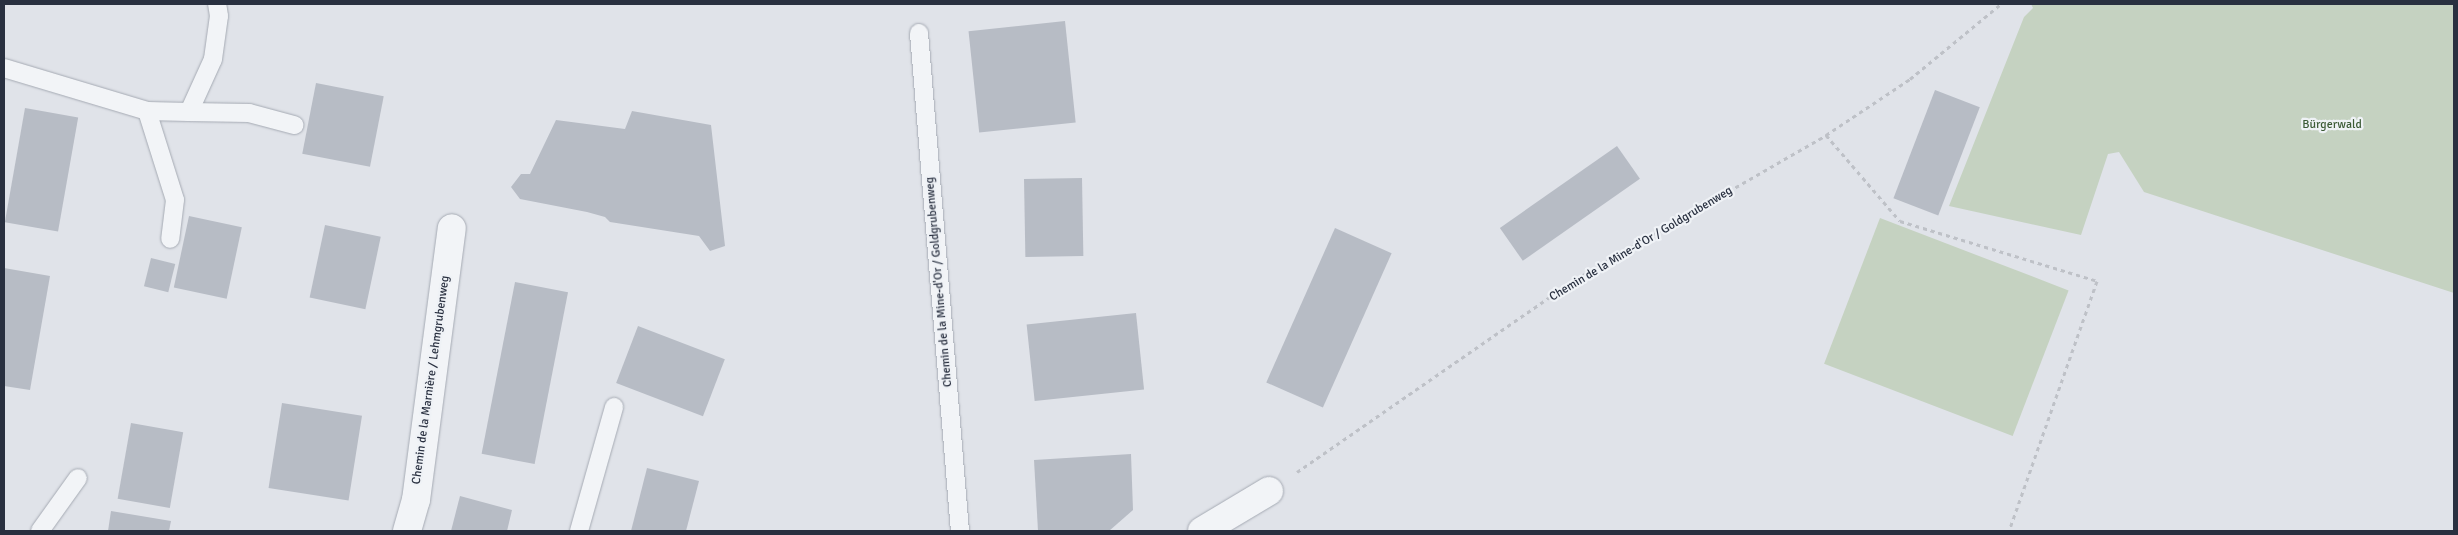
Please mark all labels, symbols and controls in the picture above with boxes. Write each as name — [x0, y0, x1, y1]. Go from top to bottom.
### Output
park label: Bürgerwald — [2302, 118, 2362, 132]
street label: Chemin de la Mine-d'Or / Goldgrubenweg — [923, 176, 955, 388]
street label: Chemin de la Mine-d'Or / Goldgrubenweg — [1547, 184, 1735, 304]
street label: Chemin de la Marnière / Lehmgrubenweg — [409, 275, 453, 485]

